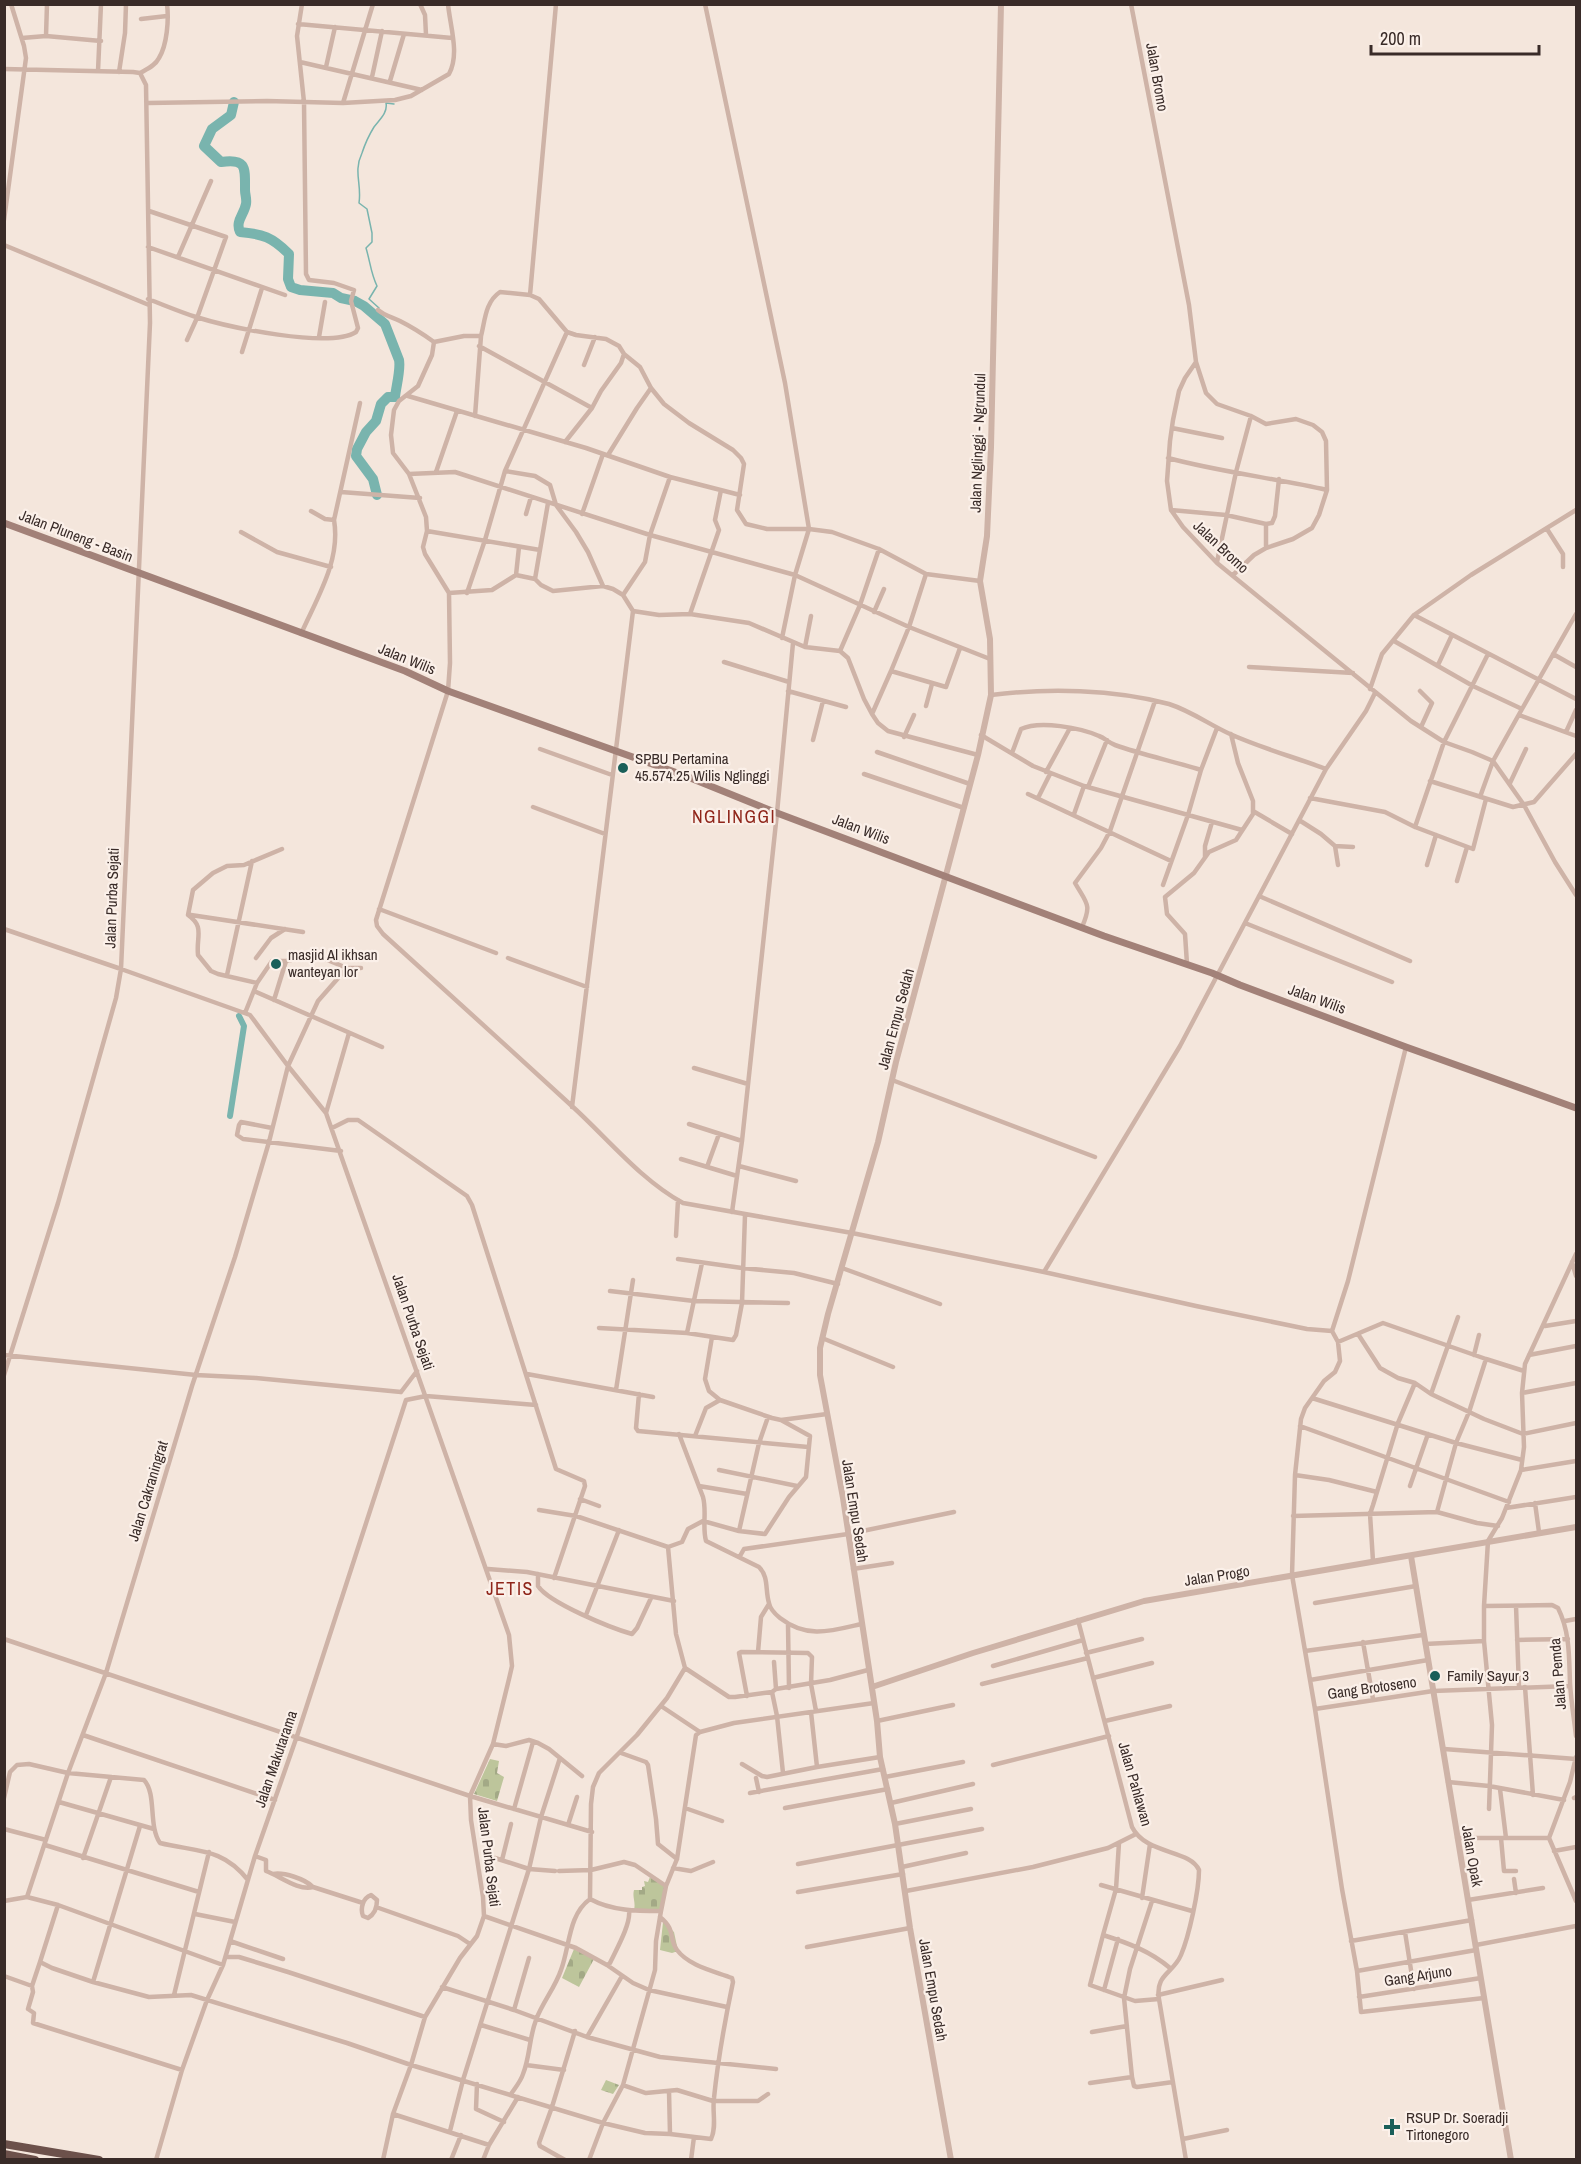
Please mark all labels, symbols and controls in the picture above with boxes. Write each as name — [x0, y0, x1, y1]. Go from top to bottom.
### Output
scale bar — [1371, 18, 1539, 56]
text: 200 m — [1380, 26, 1421, 51]
street label: Jalan Bromo — [1141, 41, 1174, 113]
street label: Jalan Nglinggi - Ngrundul — [965, 373, 990, 513]
street label: Jalan Pluneng - Basin — [16, 504, 136, 567]
street label: Jalan Bromo — [1189, 515, 1254, 578]
street label: Jalan Wilis — [375, 638, 439, 680]
place label: SPBU Pertamina 45.574.25 Wilis Nglinggi — [635, 748, 770, 786]
marker: SPBU Pertamina 45.574.25 Wilis Nglinggi — [616, 761, 630, 775]
district label: NGLINGGI — [692, 804, 776, 829]
street label: Jalan Wilis — [829, 808, 893, 849]
street label: Jalan Purba Sejati — [99, 847, 124, 949]
place label: masjid Al ikhsan wanteyan lor — [288, 944, 378, 982]
marker: masjid Al ikhsan wanteyan lor — [269, 957, 283, 971]
street label: Jalan Empu Sedah — [872, 966, 919, 1072]
street label: Jalan Wilis — [1285, 978, 1349, 1019]
street label: Jalan Purba Sejati — [387, 1271, 440, 1373]
street label: Jalan Cakraningrat — [122, 1438, 173, 1544]
street label: Jalan Empu Sedah — [837, 1458, 874, 1564]
street label: Jalan Progo — [1183, 1560, 1251, 1591]
district label: JETIS — [486, 1576, 534, 1601]
street label: Jalan Pemda — [1544, 1637, 1571, 1711]
place label: Family Sayur 3 — [1447, 1665, 1529, 1686]
marker: Family Sayur 3 — [1428, 1669, 1442, 1683]
street label: Gang Brotoseno — [1326, 1671, 1418, 1704]
street label: Jalan Makutarama — [249, 1707, 302, 1810]
street label: Jalan Pahlawan — [1113, 1739, 1158, 1828]
street label: Jalan Purba Sejati — [473, 1806, 506, 1908]
street label: Jalan Opak — [1457, 1823, 1488, 1889]
street label: Jalan Empu Sedah — [914, 1937, 953, 2043]
street label: Gang Arjuno — [1383, 1960, 1453, 1991]
place label: RSUP Dr. Soeradji Tirtonegoro — [1406, 2107, 1508, 2145]
marker: RSUP Dr. Soeradji Tirtonegoro — [1383, 2118, 1401, 2136]

